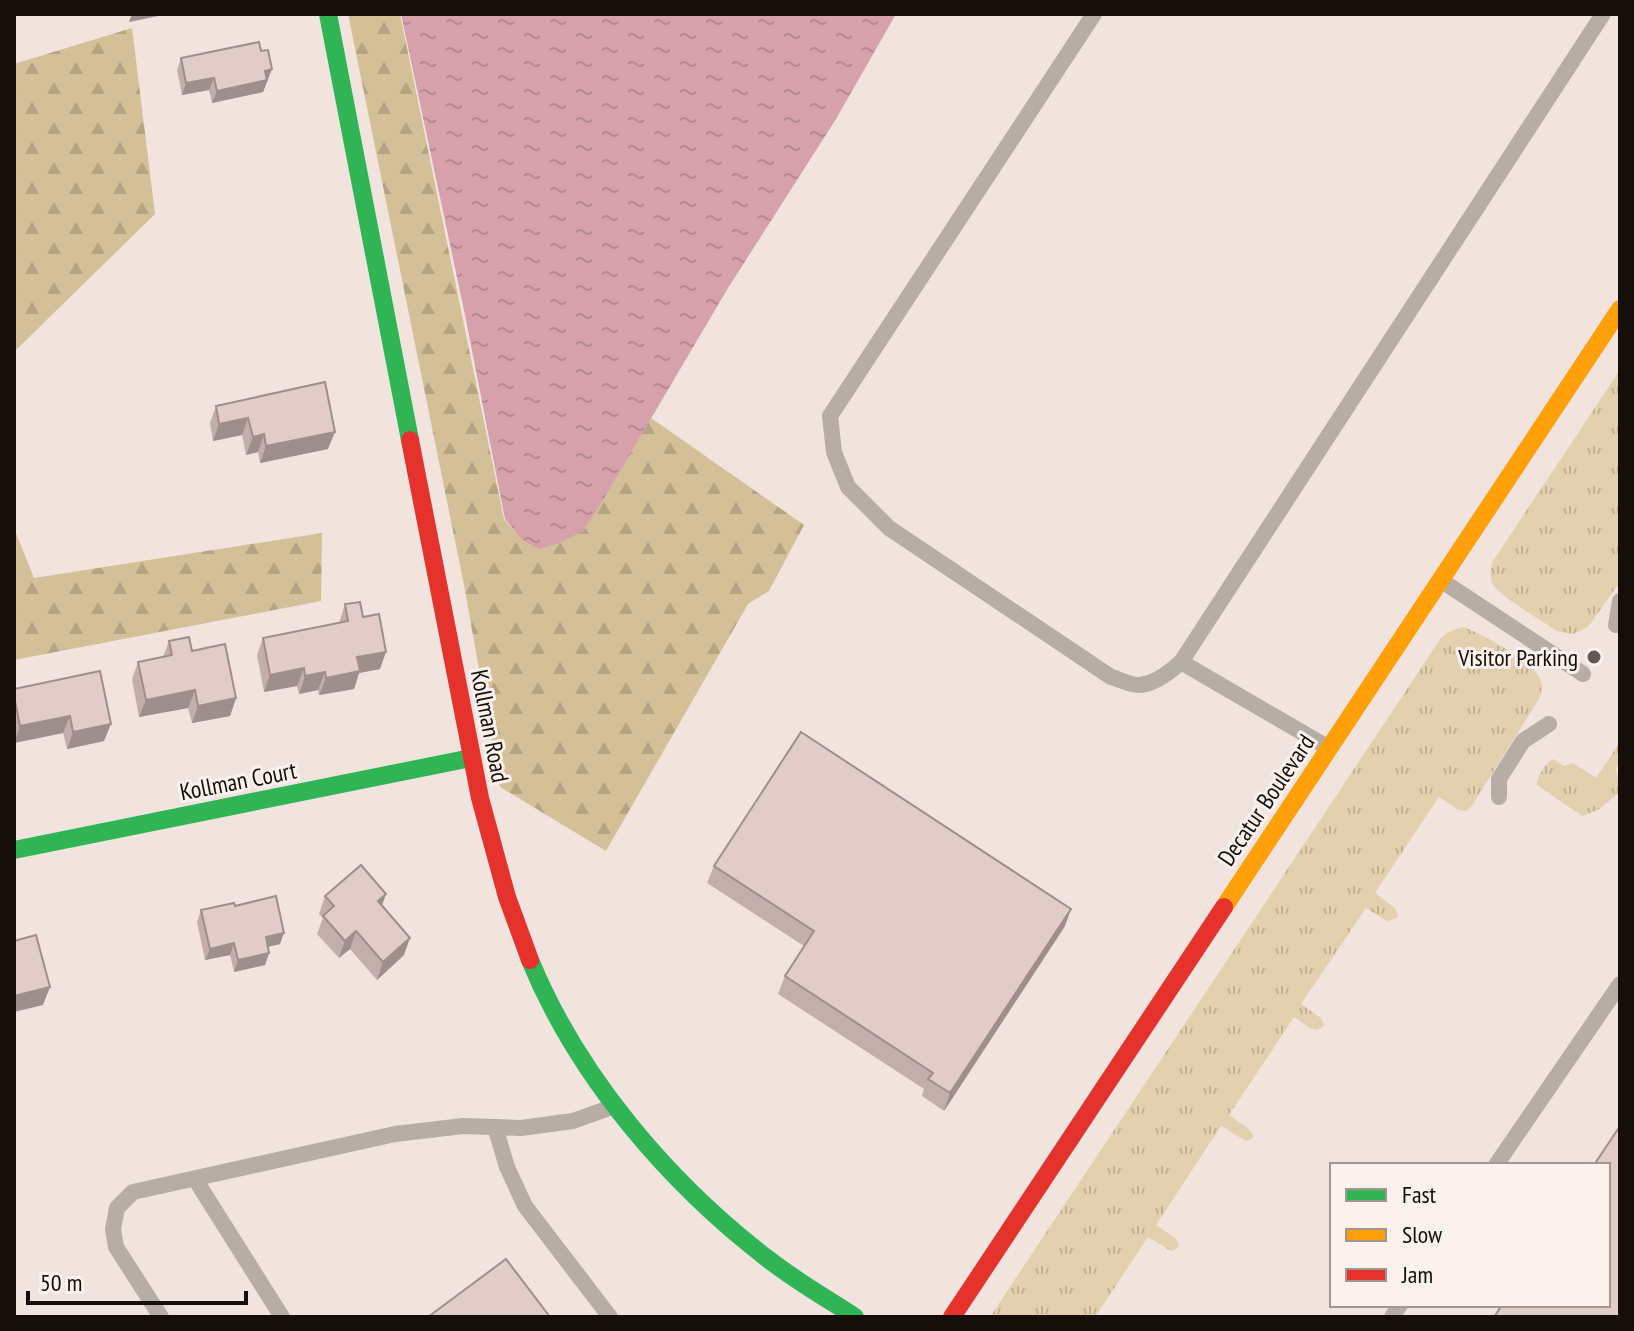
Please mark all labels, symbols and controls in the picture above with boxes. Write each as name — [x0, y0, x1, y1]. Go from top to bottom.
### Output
place label: Visitor Parking — [1457, 642, 1578, 673]
marker: Visitor Parking — [1585, 648, 1603, 666]
street label: Kollman Road — [464, 667, 516, 785]
street label: Decatur Boulevard — [1211, 728, 1321, 872]
street label: Kollman Court — [177, 754, 299, 807]
legend — [1330, 1163, 1610, 1307]
text: Fast — [1402, 1179, 1437, 1210]
text: Slow — [1402, 1219, 1443, 1250]
scale bar — [28, 1255, 246, 1305]
text: Jam — [1401, 1259, 1433, 1290]
text: 50 m — [40, 1267, 82, 1298]

